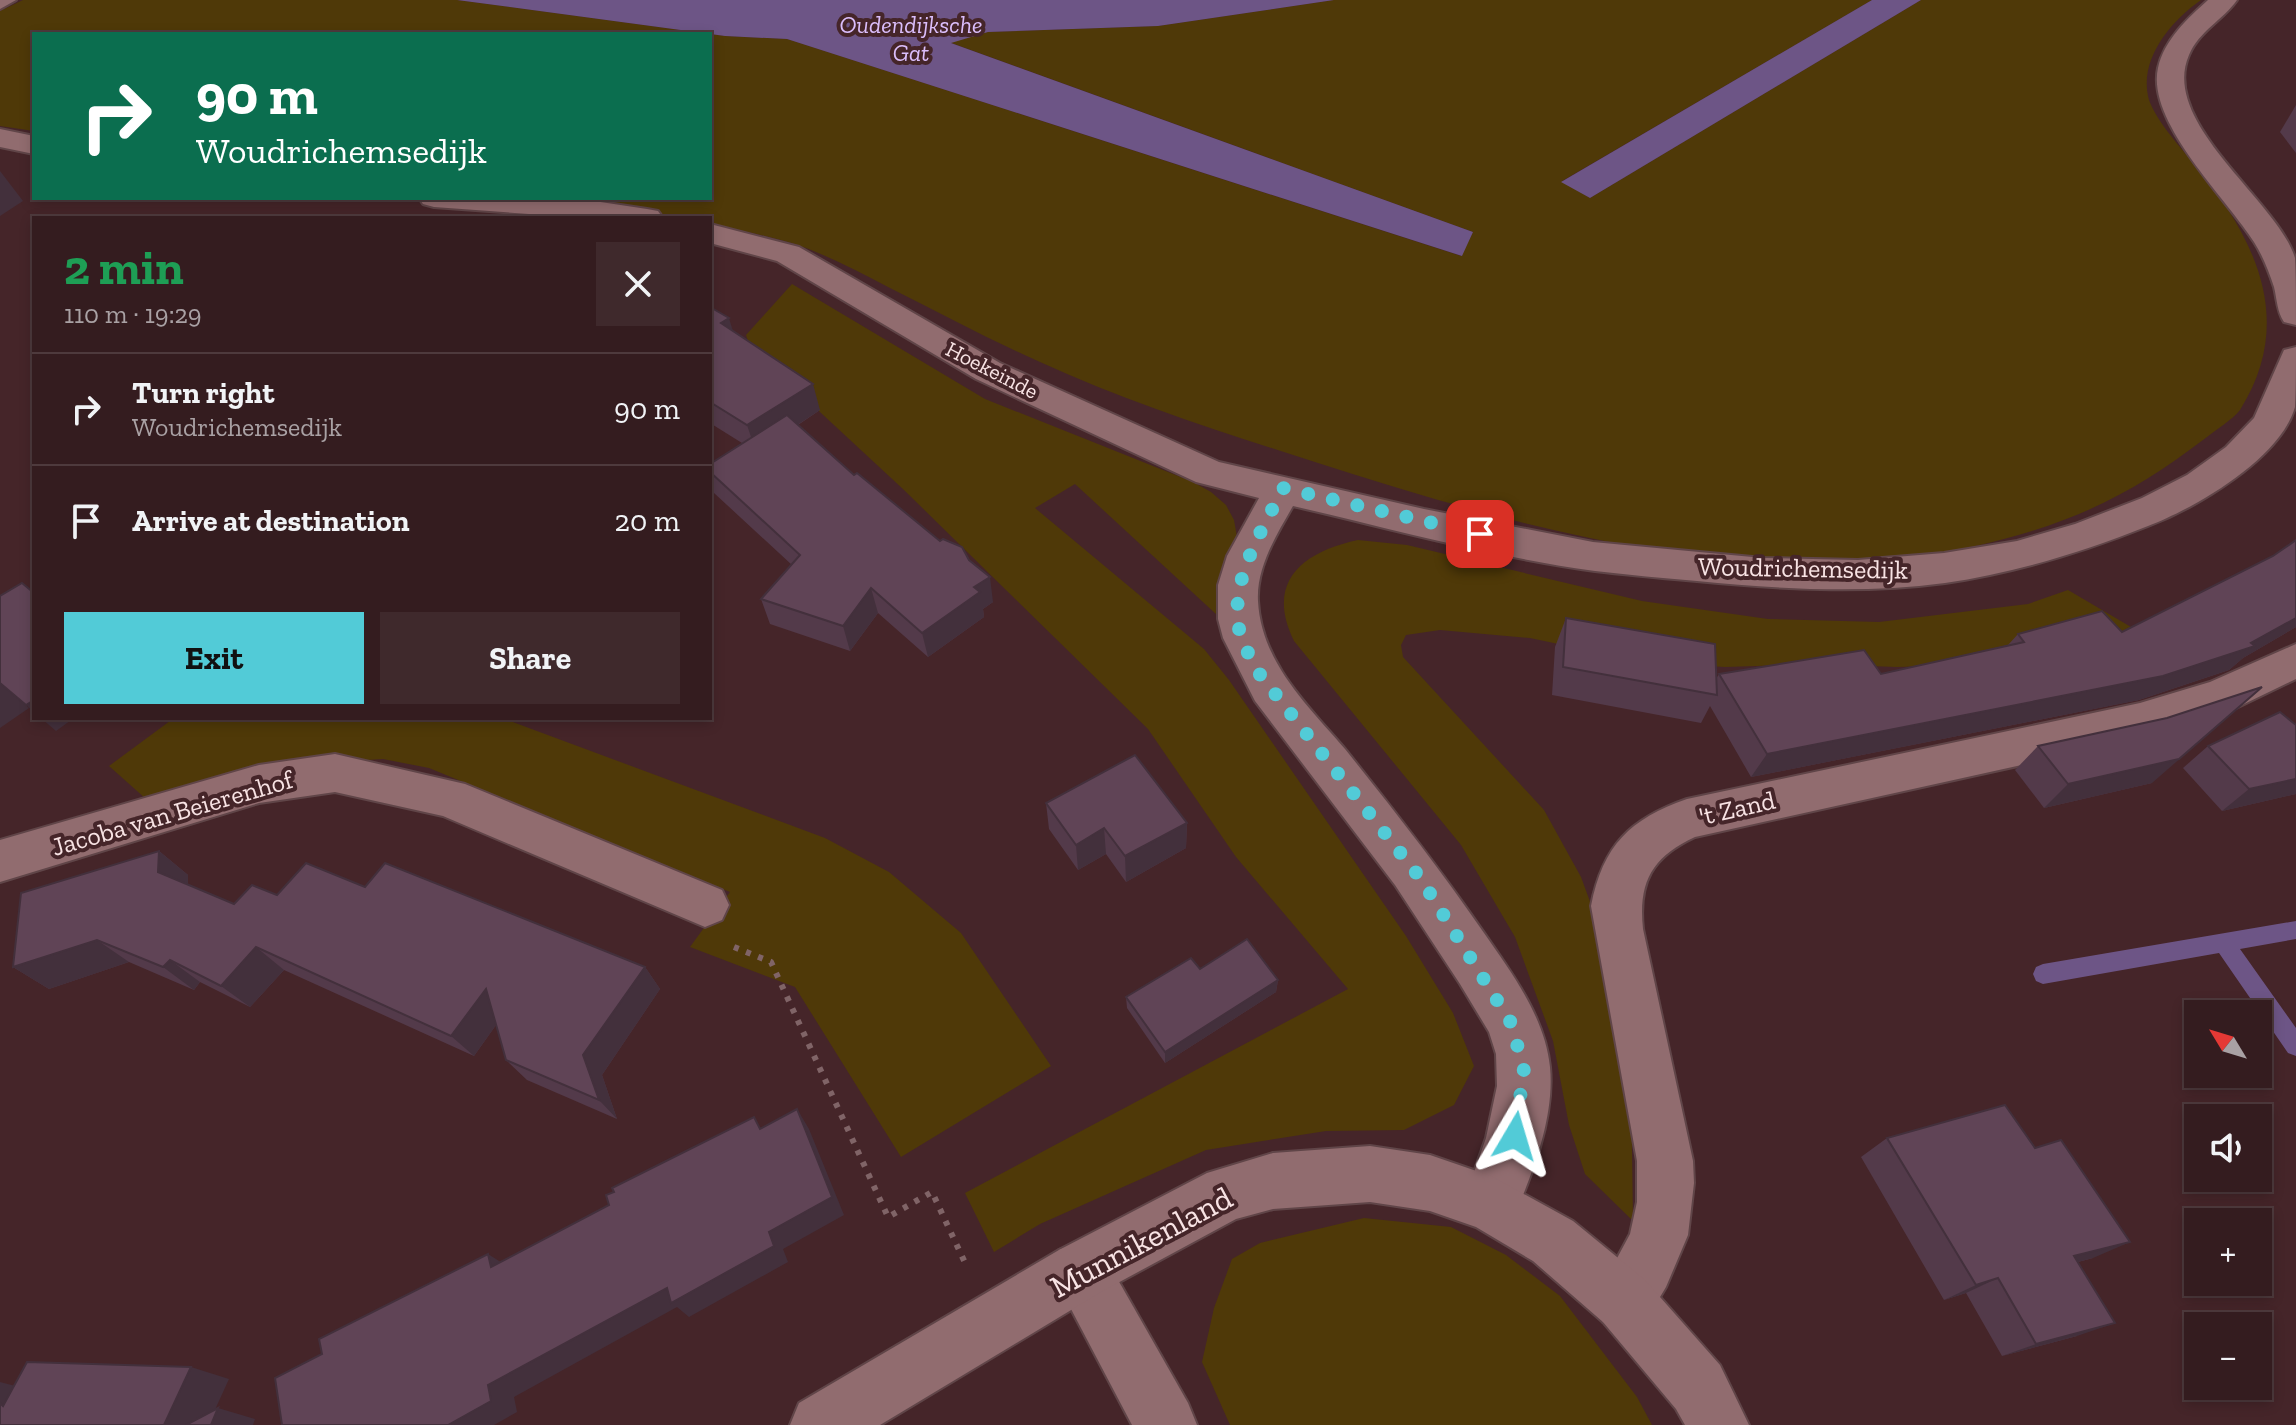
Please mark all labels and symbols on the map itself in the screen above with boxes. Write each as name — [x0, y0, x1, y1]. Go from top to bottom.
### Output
water label: Oudendijksche Gat — [840, 10, 983, 67]
street label: Hoekeinde — [941, 335, 1043, 405]
pin — [1446, 500, 1514, 568]
street label: Woudrichemsedijk — [1698, 550, 1909, 586]
street label: Jacoba van Beierenhof — [48, 763, 298, 863]
street label: 't Zand — [1696, 784, 1778, 832]
north arrow — [2184, 1000, 2272, 1088]
position arrow — [1473, 1094, 1557, 1178]
street label: Munnikenland — [1044, 1178, 1239, 1306]

